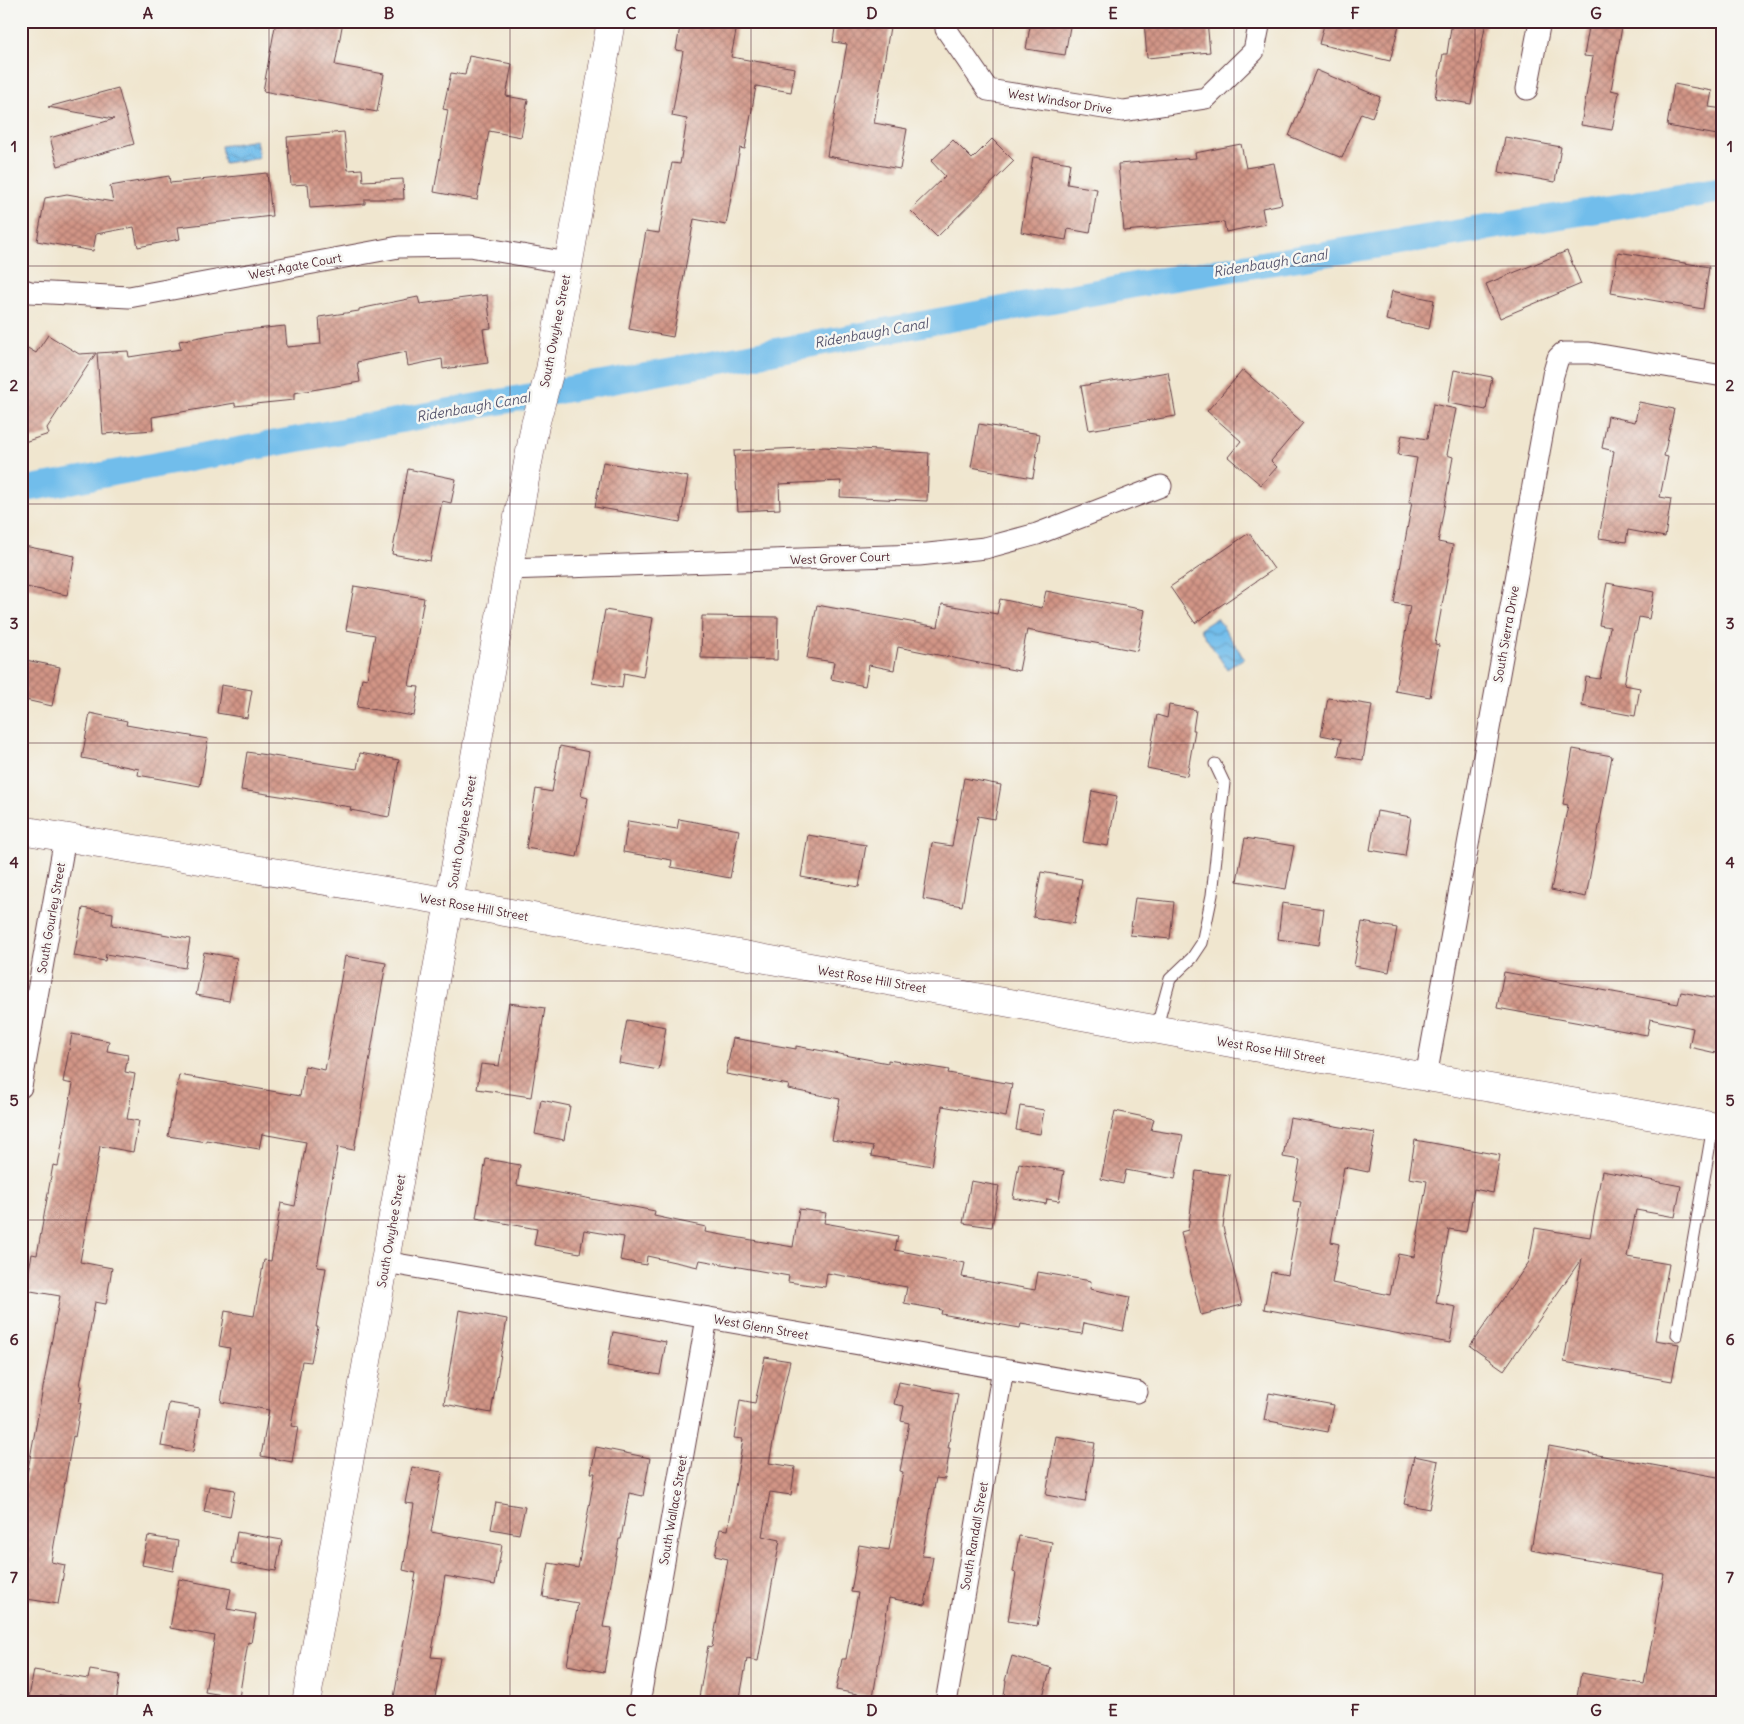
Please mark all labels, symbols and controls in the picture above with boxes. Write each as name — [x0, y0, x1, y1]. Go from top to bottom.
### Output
text: A — [143, 3, 153, 23]
text: B — [384, 3, 395, 23]
text: C — [626, 3, 637, 23]
text: D — [866, 3, 878, 23]
text: E — [1108, 3, 1118, 23]
text: F — [1350, 3, 1360, 23]
text: G — [1590, 3, 1602, 23]
street label: West Windsor Drive — [1007, 85, 1113, 117]
text: 1 — [11, 136, 17, 156]
text: 1 — [1727, 136, 1733, 156]
water label: Ridenbaugh Canal — [1212, 245, 1330, 281]
street label: West Agate Court — [247, 250, 343, 282]
street label: South Owyhee Street — [537, 273, 573, 389]
water label: Ridenbaugh Canal — [813, 314, 931, 352]
text: 2 — [10, 375, 19, 395]
text: 2 — [1726, 375, 1735, 395]
water label: Ridenbaugh Canal — [415, 388, 533, 426]
street label: West Grover Court — [790, 549, 890, 567]
street label: South Sierra Drive — [1490, 585, 1522, 683]
text: 3 — [9, 613, 19, 633]
text: 3 — [1725, 613, 1735, 633]
street label: South Owyhee Street — [445, 774, 479, 890]
text: 4 — [9, 852, 19, 872]
text: 4 — [1725, 852, 1735, 872]
street label: South Gourley Street — [34, 861, 68, 975]
street label: West Rose Hill Street — [419, 890, 529, 924]
street label: West Rose Hill Street — [817, 962, 927, 996]
street label: West Rose Hill Street — [1216, 1033, 1326, 1067]
text: 5 — [9, 1090, 19, 1110]
text: 5 — [1725, 1090, 1735, 1110]
street label: South Owyhee Street — [374, 1173, 408, 1289]
street label: West Glenn Street — [712, 1311, 810, 1343]
text: 6 — [9, 1329, 19, 1349]
text: 6 — [1725, 1329, 1735, 1349]
street label: South Wallace Street — [656, 1454, 690, 1566]
street label: South Randall Street — [957, 1481, 991, 1591]
text: 7 — [10, 1567, 18, 1587]
text: 7 — [1726, 1567, 1734, 1587]
text: A — [143, 1700, 153, 1720]
text: B — [384, 1700, 395, 1720]
text: C — [626, 1700, 637, 1720]
text: D — [866, 1700, 878, 1720]
text: E — [1108, 1700, 1118, 1720]
text: F — [1350, 1700, 1360, 1720]
text: G — [1590, 1700, 1602, 1720]

